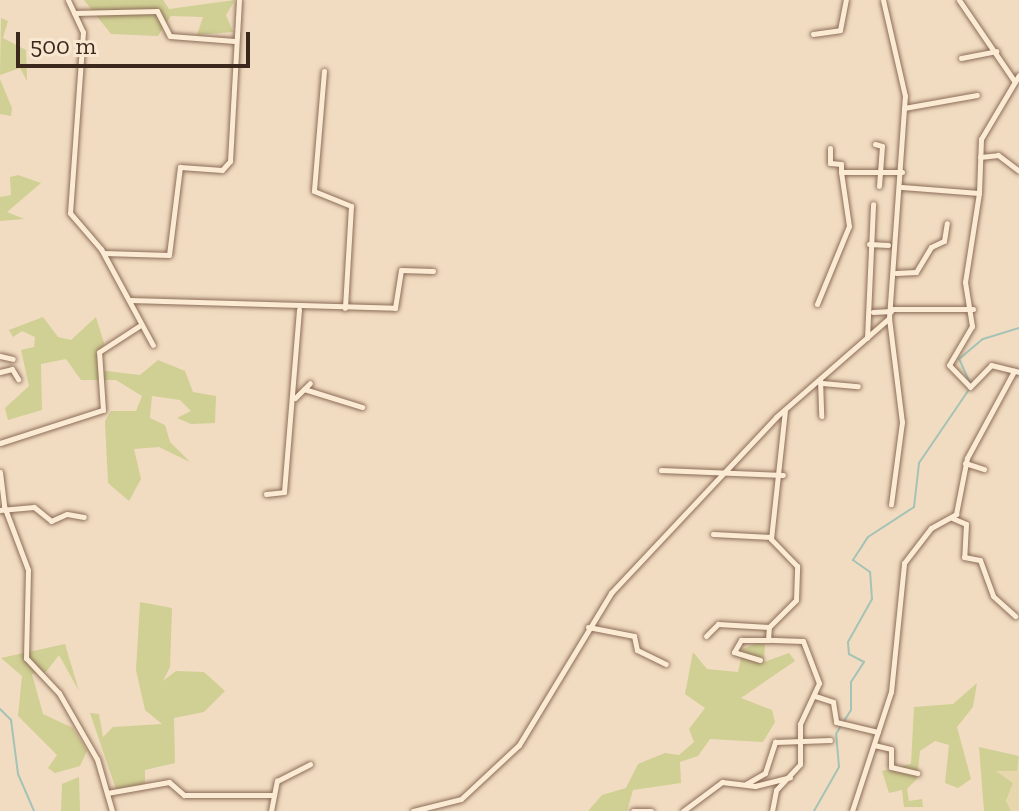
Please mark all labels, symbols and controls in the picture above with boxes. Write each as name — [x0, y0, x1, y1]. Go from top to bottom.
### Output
scale bar — [20, 16, 254, 66]
text: 500 m — [30, 31, 96, 60]

